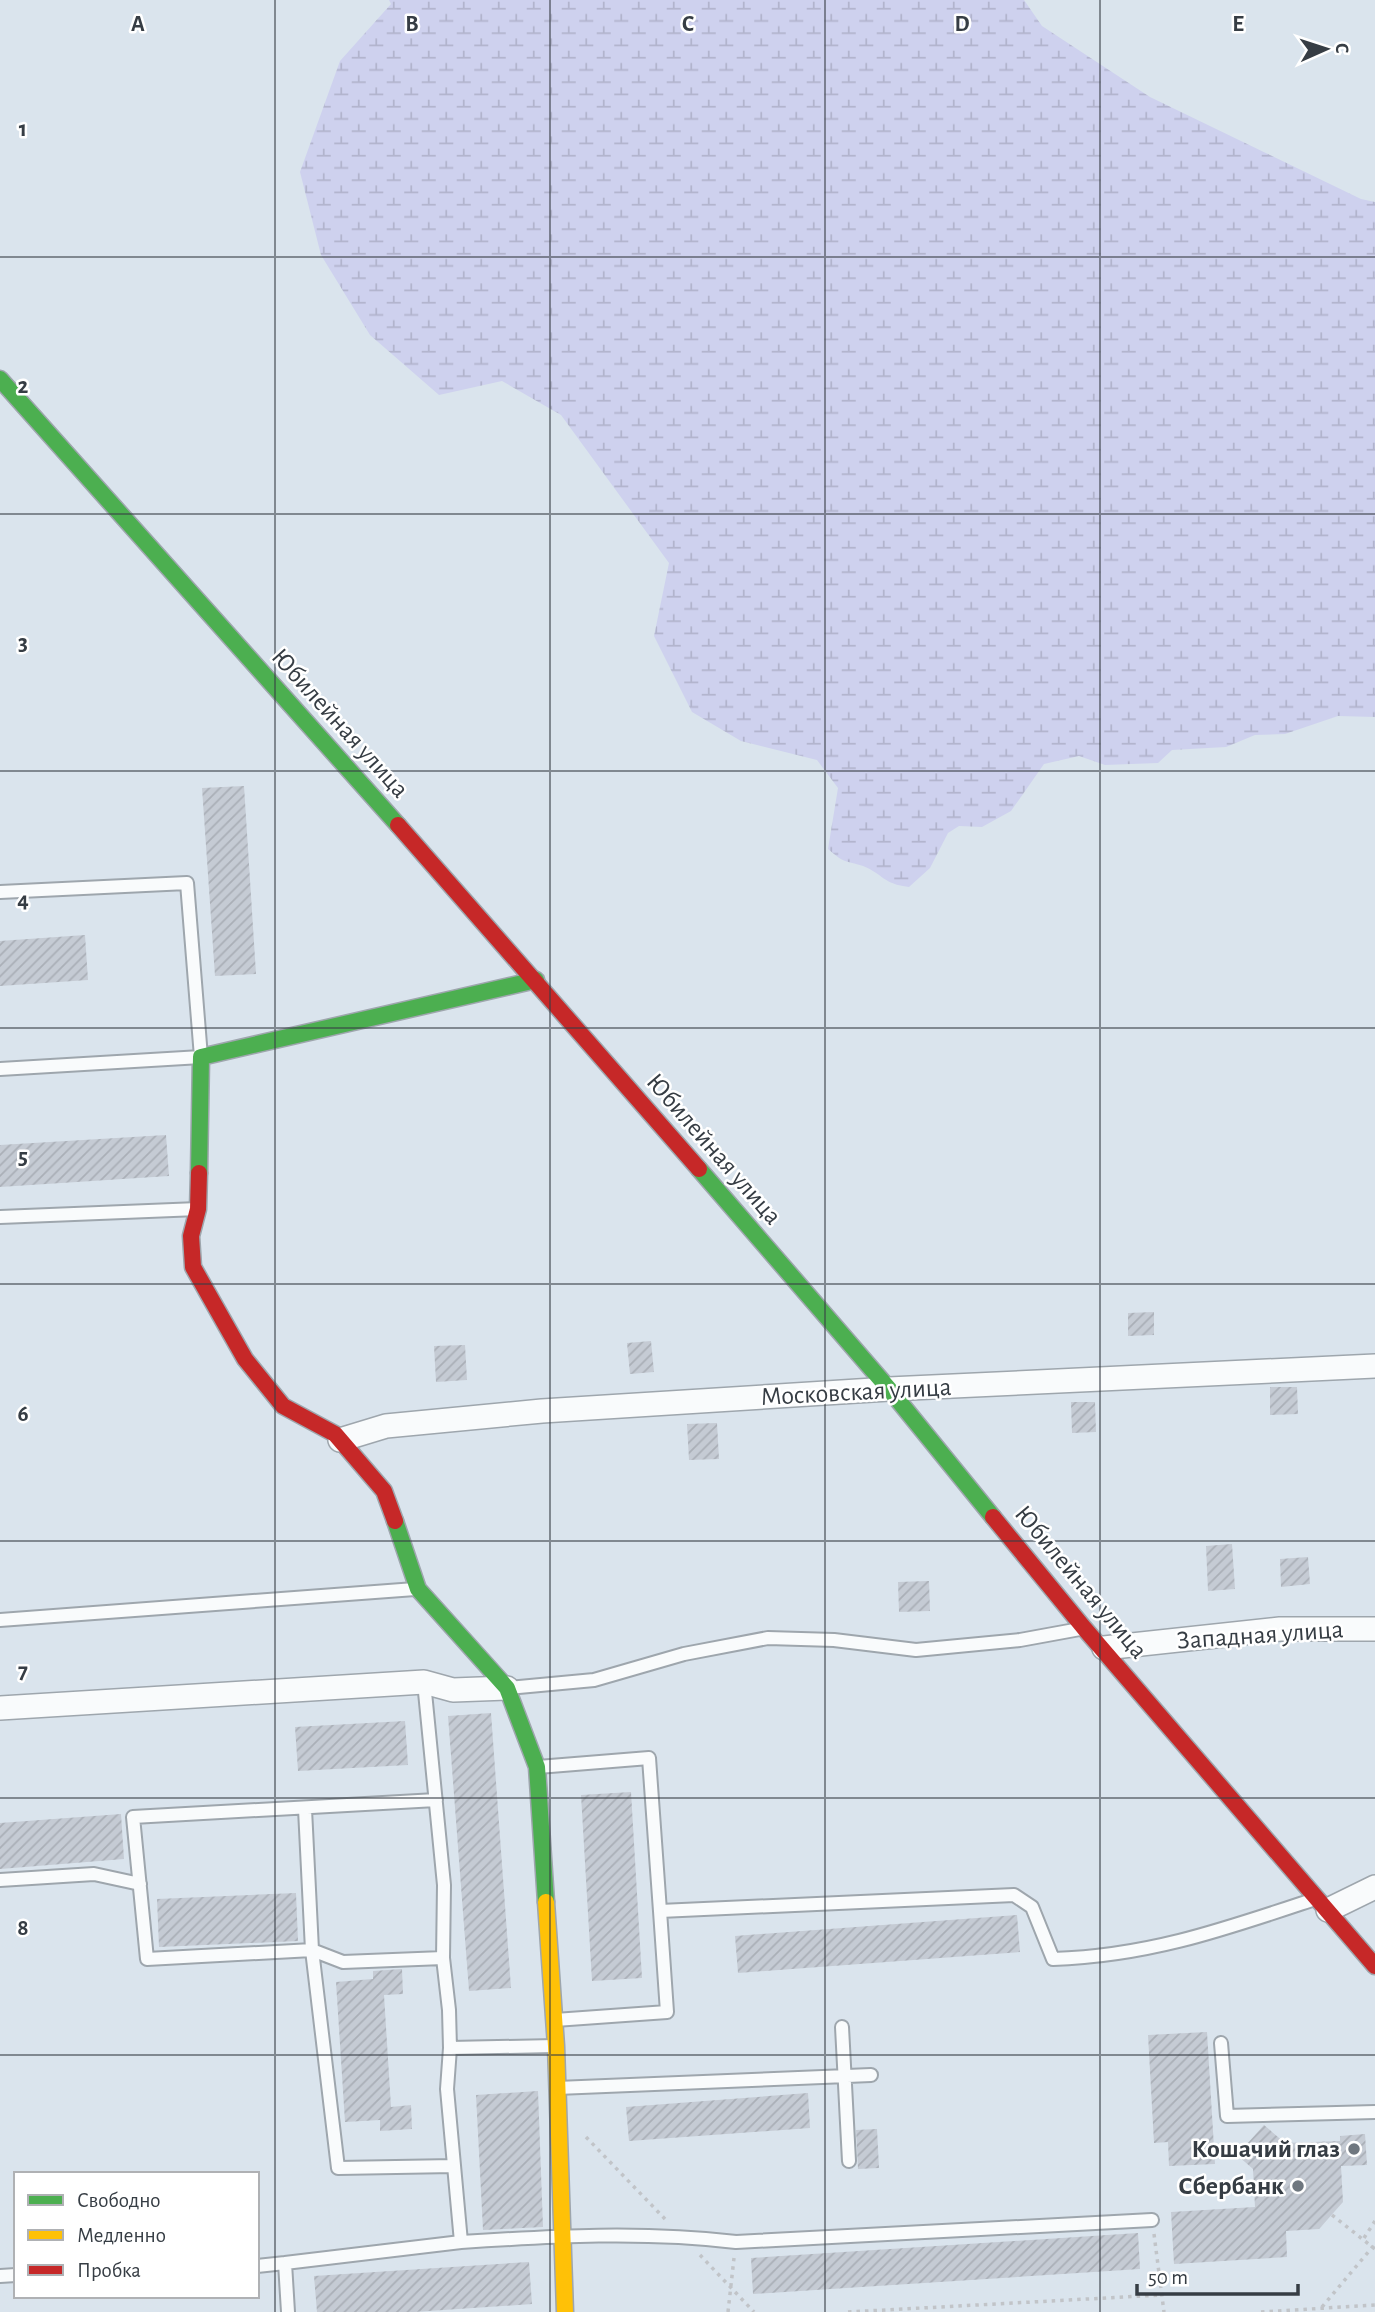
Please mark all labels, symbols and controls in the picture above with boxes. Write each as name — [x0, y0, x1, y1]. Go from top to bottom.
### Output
text: A — [131, 13, 145, 36]
text: B — [405, 13, 419, 36]
text: C — [682, 13, 694, 36]
text: D — [954, 13, 970, 36]
text: E — [1232, 13, 1244, 36]
north arrow — [1291, 14, 1361, 84]
text: С — [1332, 42, 1351, 54]
text: 1 — [19, 118, 27, 141]
text: 2 — [18, 375, 29, 398]
text: 3 — [18, 632, 28, 655]
street label: Юбилейная улица — [266, 643, 414, 803]
text: 4 — [17, 889, 29, 912]
street label: Юбилейная улица — [642, 1068, 786, 1230]
text: 5 — [18, 1146, 28, 1169]
street label: Московская улица — [760, 1374, 952, 1410]
text: 6 — [17, 1403, 29, 1426]
street label: Юбилейная улица — [1010, 1501, 1152, 1664]
street label: Западная улица — [1176, 1616, 1344, 1654]
text: 7 — [18, 1660, 28, 1683]
text: 8 — [17, 1917, 29, 1940]
place label: Кошачий глаз — [1192, 2136, 1340, 2162]
marker: Кошачий глаз — [1346, 2141, 1362, 2157]
legend — [14, 2172, 259, 2298]
place label: Сбербанк — [1178, 2173, 1284, 2199]
marker: Сбербанк — [1290, 2178, 1306, 2194]
text: Свободно — [77, 2190, 161, 2211]
text: Медленно — [77, 2225, 166, 2246]
scale bar — [1137, 2252, 1298, 2296]
text: Пробка — [77, 2260, 141, 2281]
text: 50 m — [1148, 2267, 1188, 2288]

